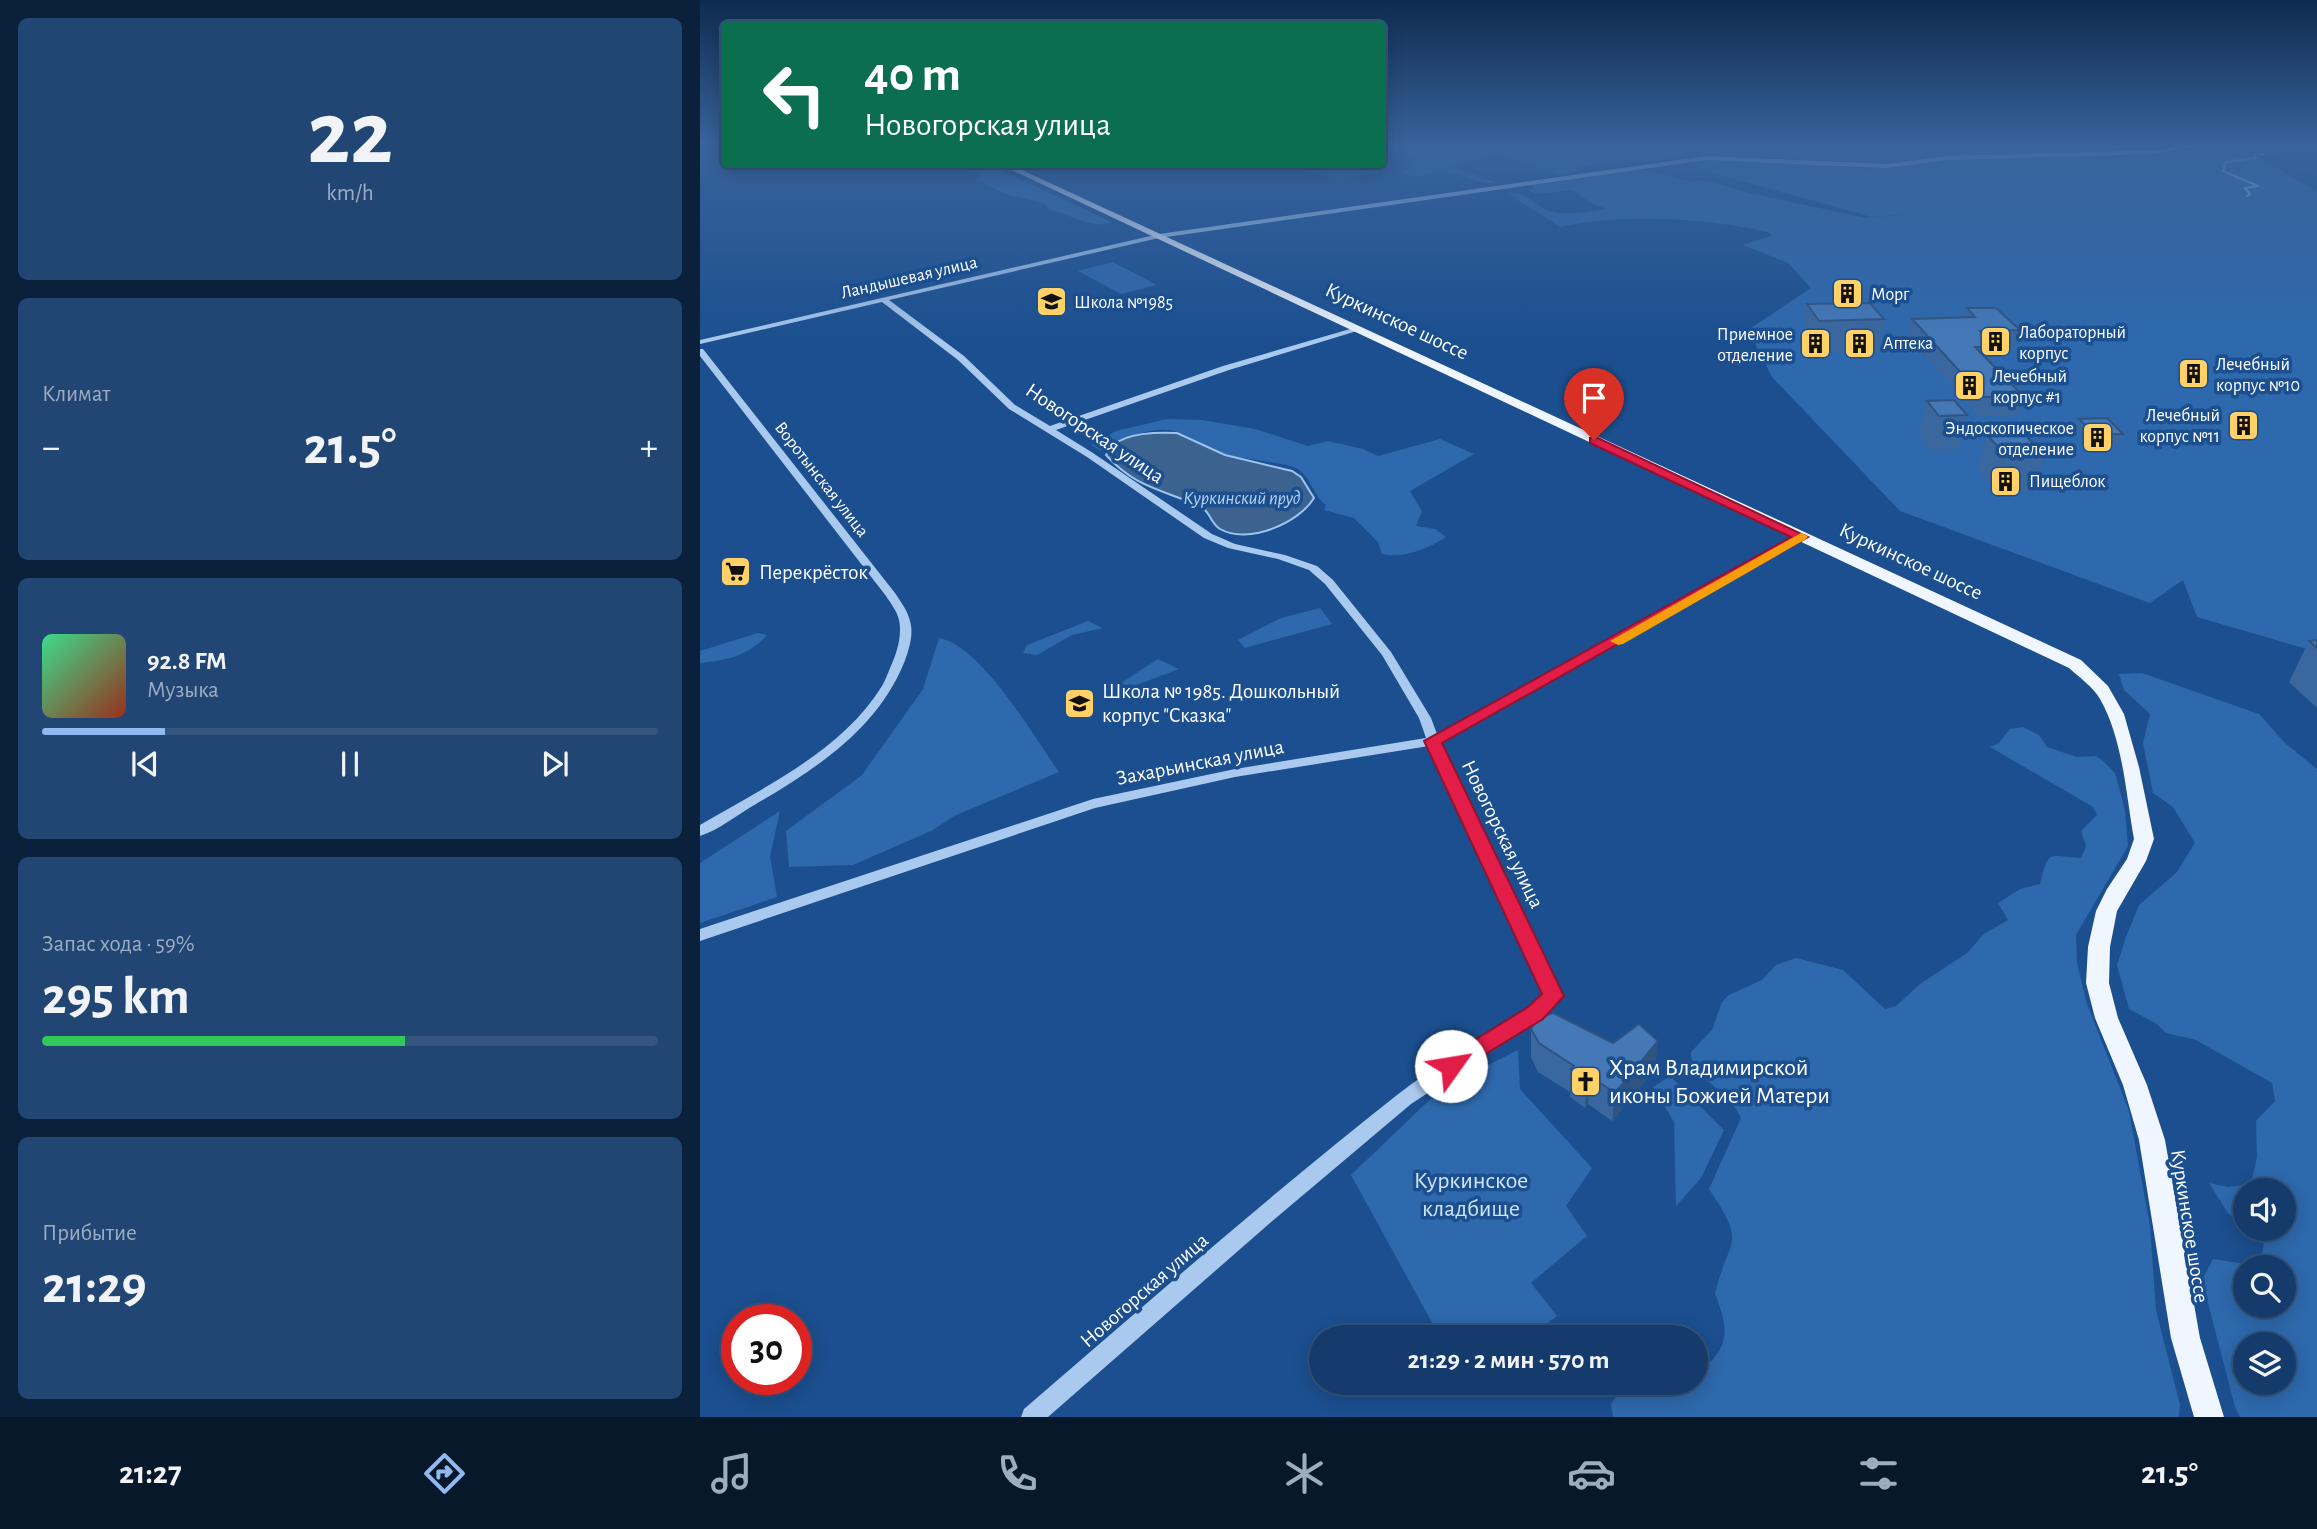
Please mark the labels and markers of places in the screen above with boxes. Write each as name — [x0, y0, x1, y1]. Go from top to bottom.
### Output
building icon: Морг — [1831, 277, 1865, 311]
school or university icon: Школа №1985 — [1034, 285, 1068, 319]
place label: Морг — [1871, 286, 1910, 304]
place label: Школа №1985 — [1074, 294, 1173, 312]
place label: Лабораторный корпус — [2019, 323, 2126, 363]
building icon: Лабораторный корпус — [1979, 325, 2013, 359]
place label: Приемное отделение — [1717, 326, 1793, 365]
building icon: Аптека — [1843, 326, 1877, 360]
building icon: Приемное отделение — [1799, 327, 1833, 361]
place label: Аптека — [1883, 335, 1933, 353]
place label: Лечебный корпус №10 — [2216, 355, 2300, 395]
building icon: Лечебный корпус №10 — [2176, 357, 2210, 391]
place label: Лечебный корпус #1 — [1993, 367, 2067, 407]
pin — [1564, 368, 1624, 440]
building icon: Лечебный корпус #1 — [1953, 369, 1987, 403]
place label: Лечебный корпус №11 — [2139, 406, 2220, 446]
building icon: Лечебный корпус №11 — [2226, 408, 2260, 442]
place label: Эндоскопическое отделение — [1945, 420, 2074, 459]
building icon: Эндоскопическое отделение — [2080, 421, 2114, 455]
building icon: Пищеблок — [1989, 464, 2023, 498]
place label: Пищеблок — [2029, 472, 2106, 491]
supermarket icon: Перекрёсток — [719, 555, 753, 589]
place label: Перекрёсток — [759, 562, 868, 583]
place label: Школа № 1985. Дошкольный корпус "Сказка" — [1102, 681, 1340, 726]
school or university icon: Школа № 1985. Дошкольный корпус "Сказка" — [1062, 686, 1096, 720]
place label: Храм Владимирской иконы Божией Матери — [1609, 1056, 1830, 1108]
church icon: Храм Владимирской иконы Божией Матери — [1569, 1064, 1603, 1098]

